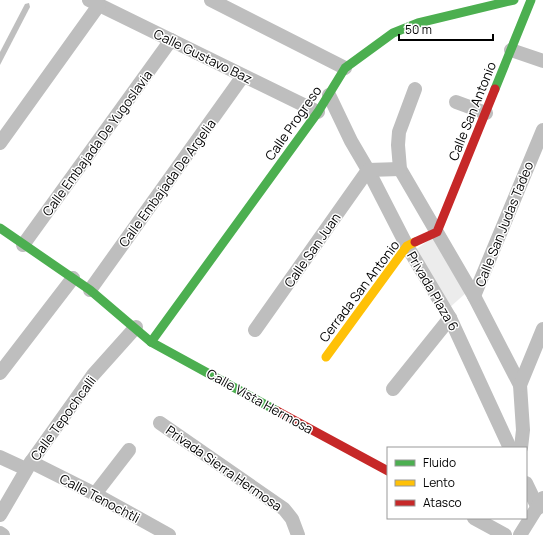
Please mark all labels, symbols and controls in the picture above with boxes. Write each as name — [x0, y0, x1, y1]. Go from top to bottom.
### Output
scale bar — [399, 16, 493, 42]
text: 50 m — [405, 21, 432, 38]
street label: Calle Gustavo Baz — [151, 24, 255, 88]
street label: Calle San Antonio — [444, 58, 500, 163]
street label: Calle Embajada De Yugoslavia — [38, 66, 156, 220]
street label: Calle Progreso — [261, 82, 326, 164]
street label: Calle Embajada De Argelia — [114, 115, 220, 251]
street label: Calle San Judas Tadeo — [471, 158, 537, 289]
street label: Calle San Juan — [280, 209, 344, 291]
street label: Cerrada San Antonio — [315, 236, 403, 346]
street label: Privada Plaza 6 — [403, 248, 463, 334]
street label: Calle Vista Hermosa — [204, 364, 316, 438]
street label: Calle Tepochcalli — [26, 372, 100, 464]
street label: Privada Sierra Hermosa — [162, 421, 286, 515]
legend — [387, 447, 527, 519]
text: Fluido — [423, 454, 456, 471]
street label: Calle Tenochtli — [57, 469, 143, 527]
text: Lento — [423, 474, 455, 491]
text: Atasco — [423, 494, 462, 511]

